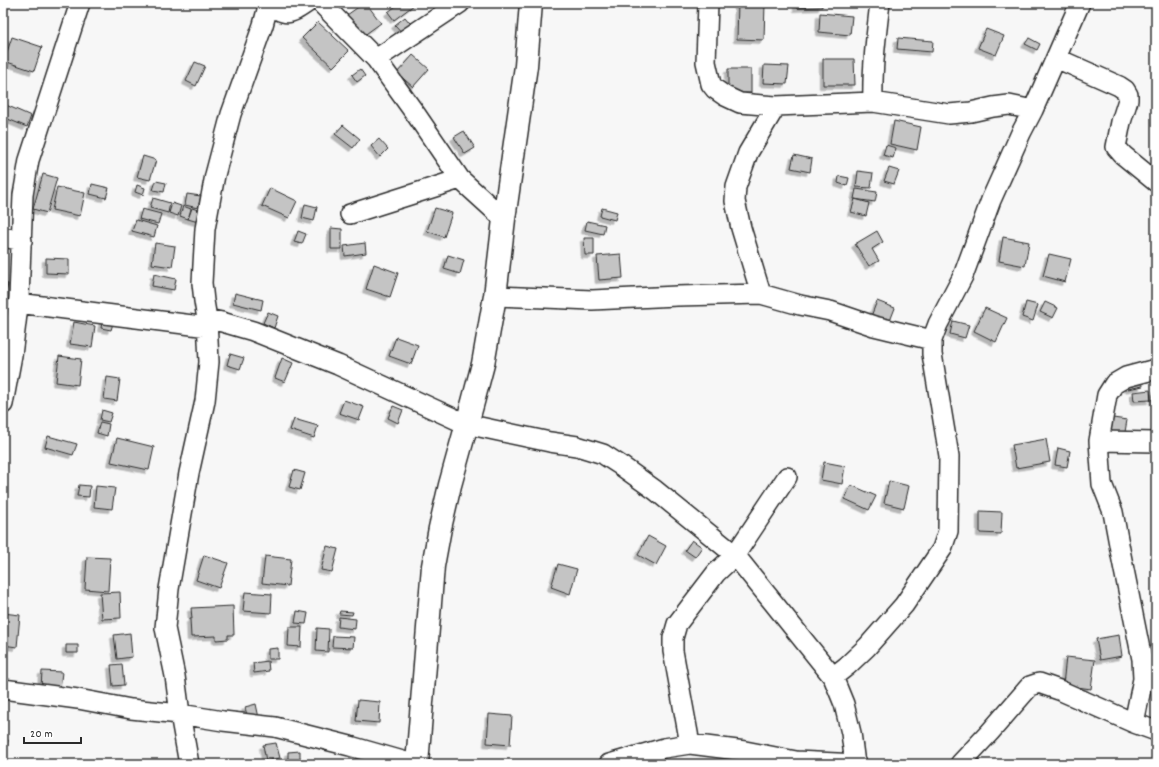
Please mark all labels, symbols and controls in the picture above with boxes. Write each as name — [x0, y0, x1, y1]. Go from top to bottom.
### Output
scale bar — [24, 719, 81, 745]
text: 20 m — [30, 726, 53, 743]

